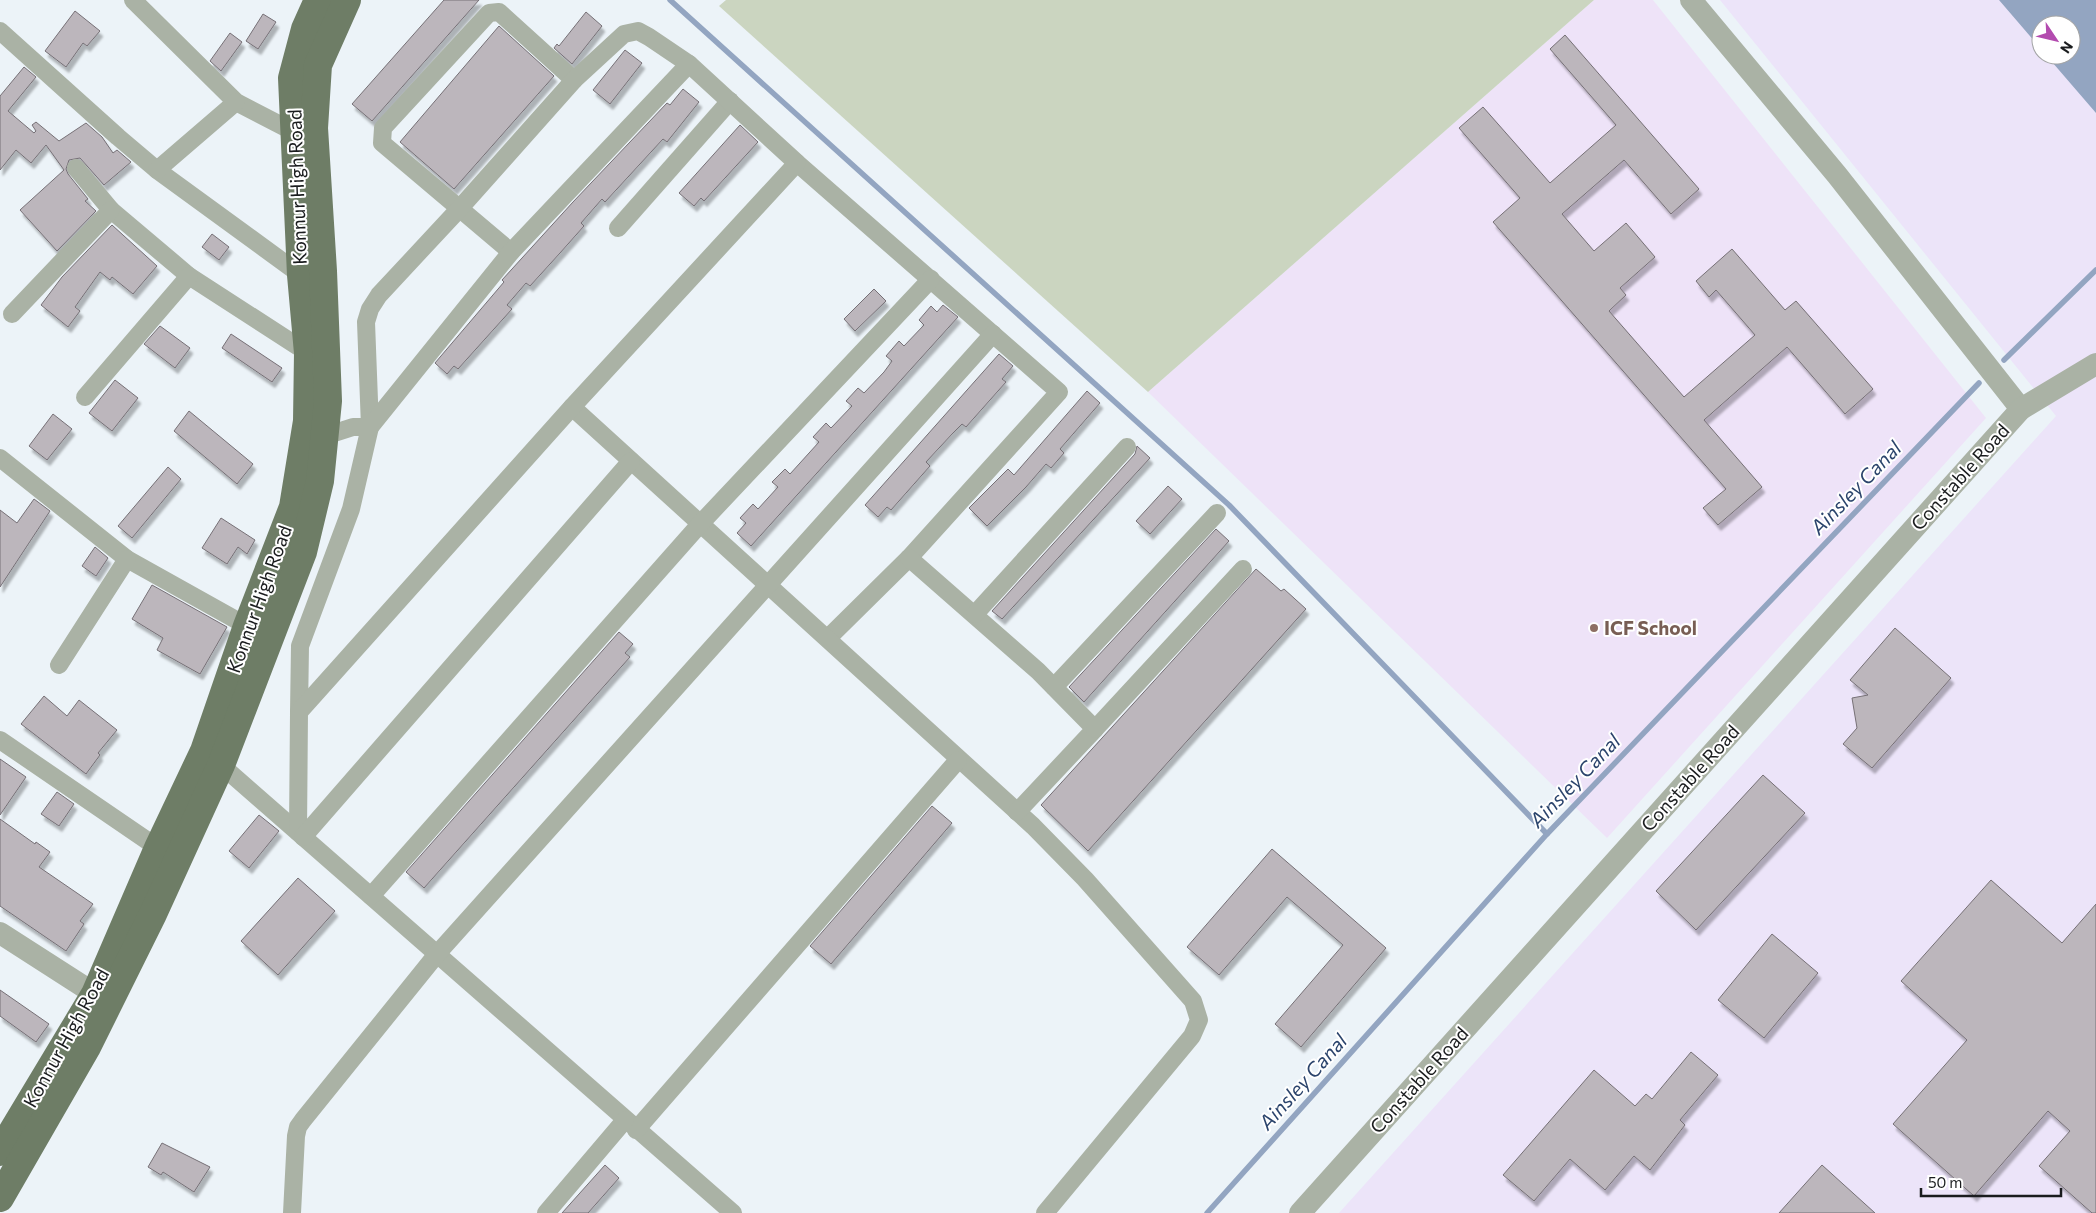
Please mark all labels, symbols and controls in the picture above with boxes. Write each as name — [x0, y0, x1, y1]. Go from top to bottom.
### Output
north arrow — [2031, 15, 2081, 65]
text: N — [2057, 39, 2077, 57]
street label: Konnur High Road — [282, 109, 311, 265]
street label: Constable Road — [1906, 419, 2014, 535]
water label: Ainsley Canal — [1804, 435, 1906, 540]
street label: Konnur High Road — [221, 522, 296, 676]
place label: ICF School — [1604, 616, 1697, 639]
marker: ICF School — [1588, 622, 1600, 634]
street label: Constable Road — [1636, 720, 1744, 836]
water label: Ainsley Canal — [1523, 728, 1625, 833]
street label: Konnur High Road — [18, 964, 113, 1111]
street label: Constable Road — [1365, 1022, 1473, 1138]
water label: Ainsley Canal — [1252, 1028, 1352, 1135]
scale bar — [1921, 1166, 2061, 1198]
text: 50 m — [1928, 1173, 1962, 1191]

